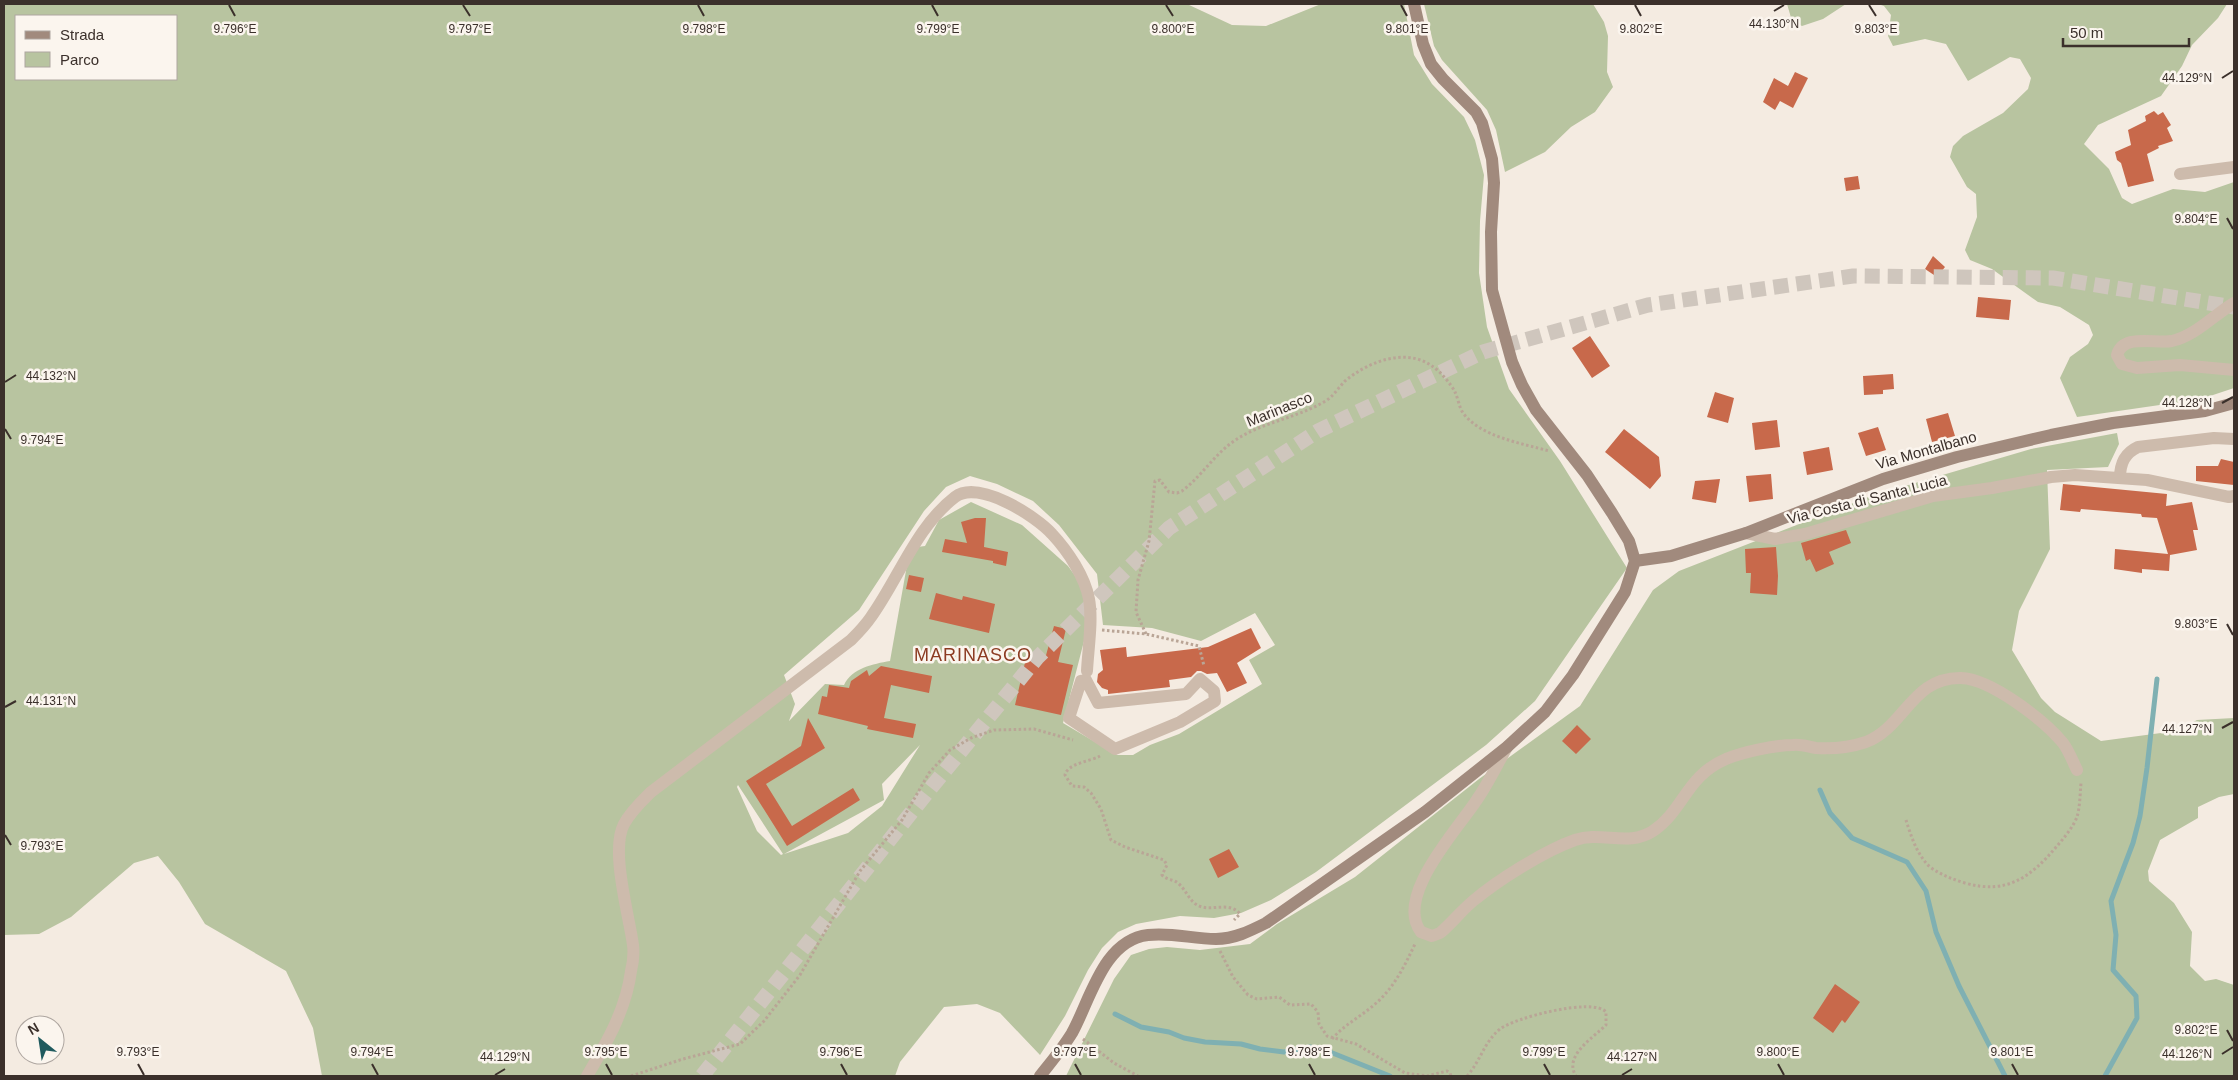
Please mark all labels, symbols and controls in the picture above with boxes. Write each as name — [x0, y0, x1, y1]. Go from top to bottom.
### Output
legend — [15, 15, 178, 80]
scale bar — [2063, 15, 2189, 47]
text: 44.130°N — [1749, 17, 1799, 31]
text: 9.796°E — [214, 22, 256, 36]
text: 9.797°E — [449, 22, 491, 36]
text: 9.798°E — [683, 22, 725, 36]
text: 9.799°E — [917, 22, 959, 36]
text: 9.800°E — [1152, 22, 1194, 36]
text: 9.801°E — [1386, 22, 1428, 36]
text: 9.802°E — [1620, 22, 1662, 36]
text: 9.803°E — [1855, 22, 1897, 36]
text: 50 m — [2070, 24, 2103, 41]
text: Strada — [60, 26, 105, 43]
text: Parco — [60, 51, 99, 68]
text: 44.129°N — [2162, 71, 2212, 85]
text: 9.804°E — [2175, 212, 2217, 226]
text: 44.132°N — [26, 369, 76, 383]
street label: Marinasco — [1244, 388, 1314, 430]
text: 44.128°N — [2162, 396, 2212, 410]
street label: Via Montalbano — [1874, 428, 1978, 472]
text: 9.794°E — [21, 433, 63, 447]
street label: Via Costa di Santa Lucia — [1785, 471, 1949, 527]
text: 9.803°E — [2175, 617, 2217, 631]
district label: MARINASCO — [914, 645, 1032, 665]
text: 44.131°N — [26, 694, 76, 708]
text: 44.127°N — [2162, 722, 2212, 736]
text: 9.793°E — [21, 839, 63, 853]
north arrow — [15, 1015, 65, 1065]
text: N — [25, 1019, 42, 1038]
text: 9.802°E — [2175, 1023, 2217, 1037]
text: 9.793°E — [117, 1045, 159, 1059]
text: 9.794°E — [351, 1045, 393, 1059]
text: 9.795°E — [585, 1045, 627, 1059]
text: 9.796°E — [820, 1045, 862, 1059]
text: 9.797°E — [1054, 1045, 1096, 1059]
text: 9.798°E — [1288, 1045, 1330, 1059]
text: 9.799°E — [1523, 1045, 1565, 1059]
text: 9.800°E — [1757, 1045, 1799, 1059]
text: 9.801°E — [1991, 1045, 2033, 1059]
text: 44.126°N — [2162, 1047, 2212, 1061]
text: 44.129°N — [480, 1050, 530, 1064]
text: 44.127°N — [1607, 1050, 1657, 1064]

